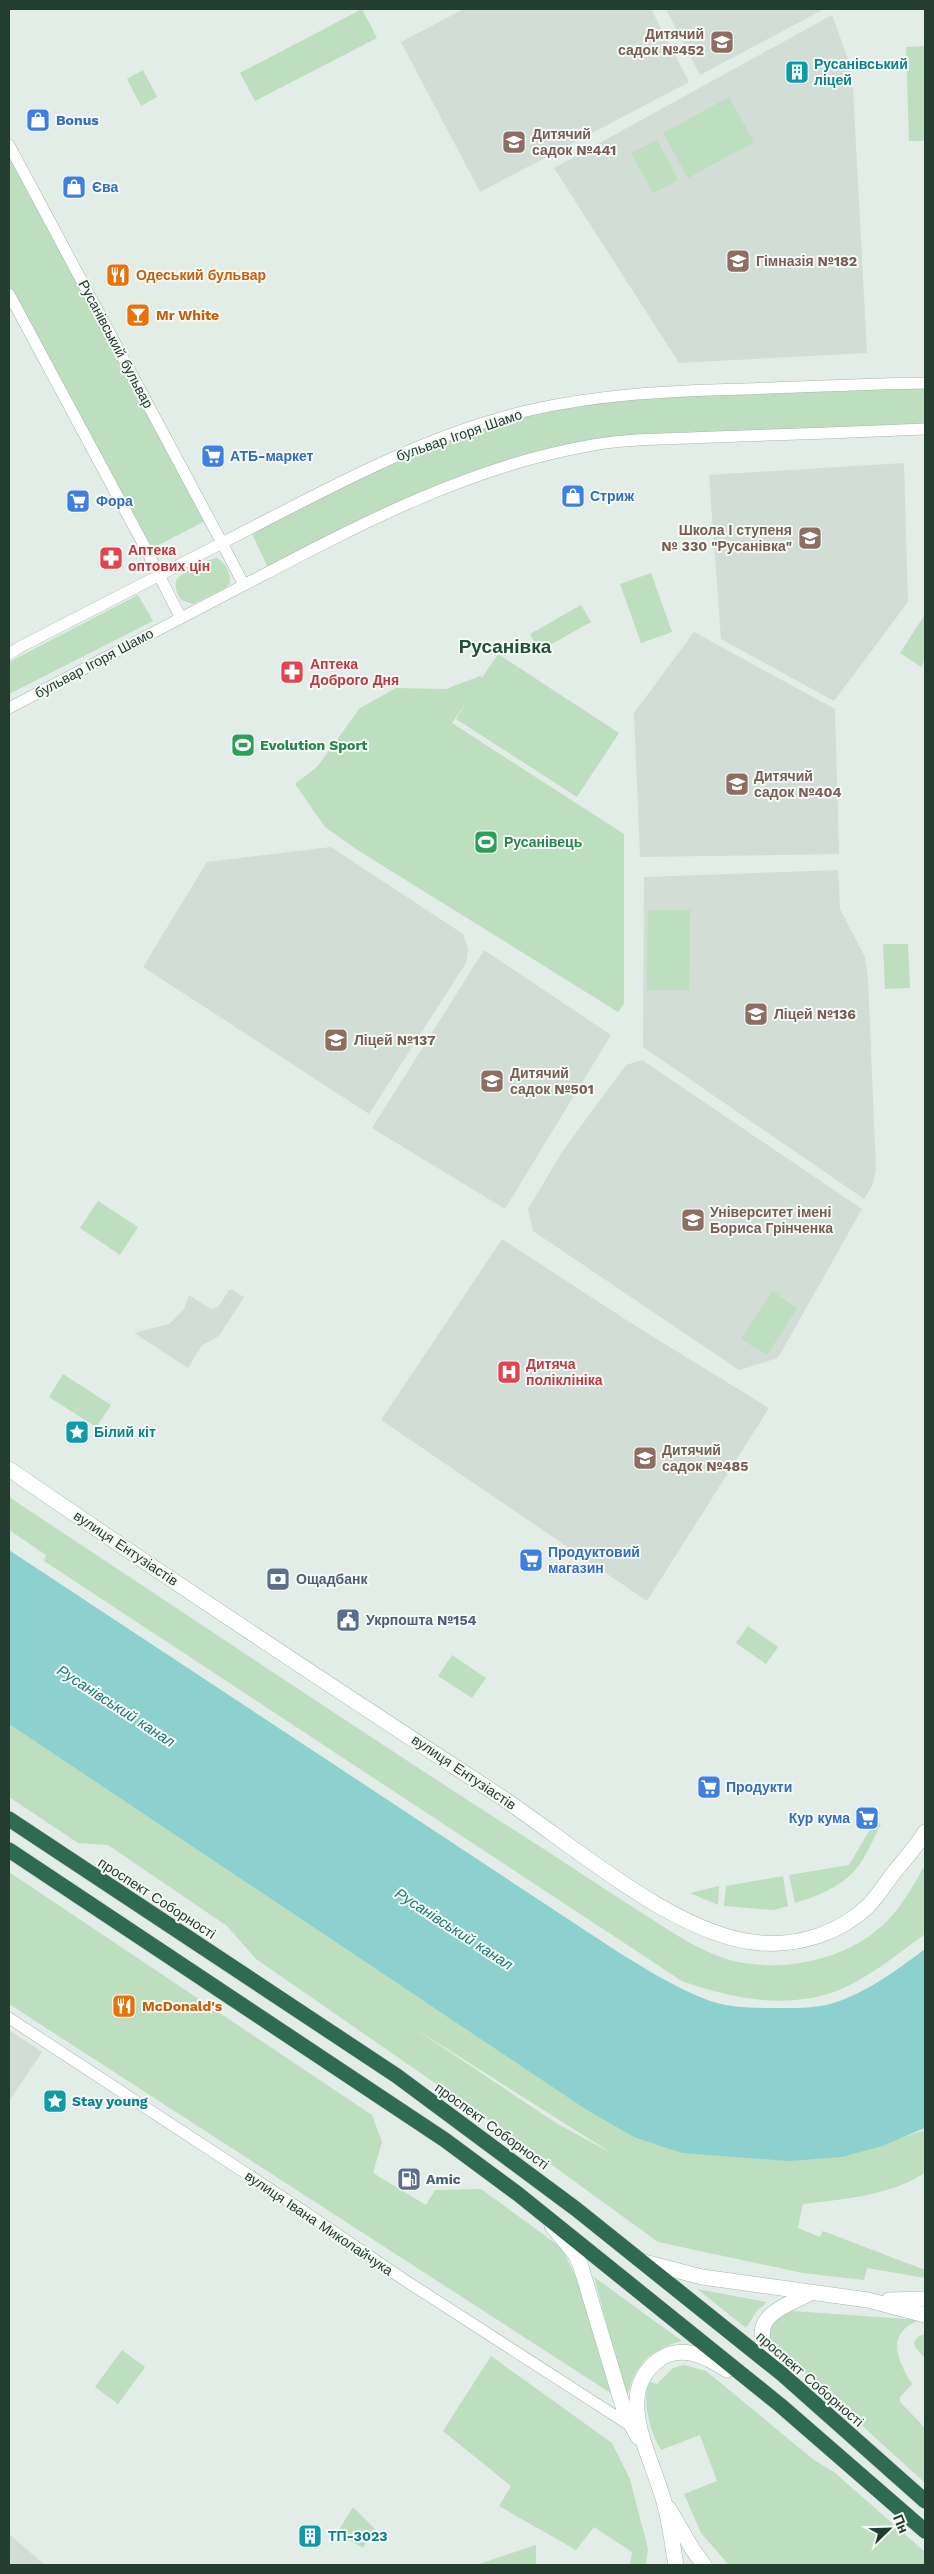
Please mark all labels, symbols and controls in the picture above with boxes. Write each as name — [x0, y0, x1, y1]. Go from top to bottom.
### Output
place label: Дитячий садок №452 — [618, 26, 704, 58]
school or university icon: Дитячий садок №452 — [709, 29, 735, 55]
place label: Русанівський ліцей — [814, 56, 908, 88]
building icon: Русанівський ліцей — [784, 59, 810, 85]
shop icon: Bonus — [25, 107, 51, 133]
place label: Bonus — [56, 112, 99, 128]
place label: Дитячий садок №441 — [532, 126, 616, 158]
school or university icon: Дитячий садок №441 — [501, 129, 527, 155]
shop icon: Єва — [61, 174, 87, 200]
place label: Єва — [92, 179, 118, 195]
school or university icon: Гімназія №182 — [725, 248, 751, 274]
place label: Гімназія №182 — [756, 253, 857, 269]
restaurant icon: Одеський бульвар — [105, 262, 131, 288]
place label: Одеський бульвар — [136, 267, 266, 283]
street label: Русанівський бульвар — [75, 277, 157, 411]
bar icon: Mr White — [125, 302, 151, 328]
place label: Mr White — [156, 307, 219, 323]
street label: бульвар Ігоря Шамо — [394, 406, 524, 464]
supermarket icon: АТБ-маркет — [200, 443, 226, 469]
place label: АТБ-маркет — [230, 448, 314, 464]
shop icon: Стриж — [560, 483, 586, 509]
supermarket icon: Фора — [65, 488, 91, 514]
place label: Стриж — [590, 488, 635, 504]
place label: Фора — [96, 493, 133, 509]
place label: Школа І ступеня № 330 "Русанівка" — [661, 522, 792, 554]
school or university icon: Школа І ступеня № 330 "Русанівка" — [797, 525, 823, 551]
place label: Аптека оптових цін — [128, 542, 210, 574]
pharmacy icon: Аптека оптових цін — [98, 545, 124, 571]
street label: бульвар Ігоря Шамо — [32, 625, 156, 701]
district label: Русанівка — [459, 635, 552, 658]
place label: Аптека Доброго Дня — [310, 656, 399, 688]
pharmacy icon: Аптека Доброго Дня — [279, 659, 305, 685]
sports icon: Evolution Sport — [230, 732, 256, 758]
place label: Evolution Sport — [260, 737, 367, 753]
place label: Дитячий садок №404 — [754, 768, 842, 800]
school or university icon: Дитячий садок №404 — [724, 771, 750, 797]
sports icon: Русанівець — [473, 829, 499, 855]
place label: Русанівець — [504, 834, 583, 850]
school or university icon: Ліцей №136 — [743, 1001, 769, 1027]
place label: Ліцей №136 — [774, 1006, 856, 1022]
school or university icon: Ліцей №137 — [323, 1027, 349, 1053]
place label: Ліцей №137 — [354, 1032, 436, 1048]
place label: Дитячий садок №501 — [510, 1065, 594, 1097]
school or university icon: Дитячий садок №501 — [479, 1068, 505, 1094]
place label: Університет імені Бориса Грінченка — [710, 1204, 833, 1236]
school or university icon: Університет імені Бориса Грінченка — [680, 1207, 706, 1233]
place label: Дитяча поліклініка — [526, 1356, 603, 1388]
hospital icon: Дитяча поліклініка — [496, 1359, 522, 1385]
place icon: Білий кіт — [64, 1419, 90, 1445]
place label: Білий кіт — [94, 1424, 156, 1440]
place label: Дитячий садок №485 — [662, 1442, 748, 1474]
school or university icon: Дитячий садок №485 — [632, 1445, 658, 1471]
street label: вулиця Ентузіастів — [71, 1507, 181, 1589]
place label: Продуктовий магазин — [548, 1544, 640, 1576]
supermarket icon: Продуктовий магазин — [518, 1547, 544, 1573]
bank icon: Ощадбанк — [265, 1566, 291, 1592]
place label: Ощадбанк — [296, 1571, 368, 1587]
public building icon: Укрпошта №154 — [335, 1607, 361, 1633]
place label: Укрпошта №154 — [366, 1612, 477, 1628]
water label: Русанівський канал — [54, 1661, 179, 1751]
street label: вулиця Ентузіастів — [409, 1731, 519, 1813]
supermarket icon: Продукти — [696, 1774, 722, 1800]
place label: Продукти — [726, 1779, 792, 1795]
supermarket icon: Кур кума — [854, 1805, 880, 1831]
place label: Кур кума — [789, 1810, 850, 1826]
street label: проспект Соборності — [95, 1854, 219, 1942]
water label: Русанівський канал — [392, 1884, 517, 1974]
restaurant icon: McDonald's — [111, 1993, 137, 2019]
place label: McDonald's — [142, 1998, 223, 2014]
street label: проспект Соборності — [432, 2079, 552, 2173]
place icon: Stay young — [42, 2088, 68, 2114]
place label: Stay young — [72, 2093, 148, 2109]
fuel station icon: Amic — [396, 2166, 422, 2192]
street label: вулиця Івана Миколайчука — [242, 2167, 396, 2279]
place label: Amic — [426, 2171, 461, 2187]
street label: проспект Соборності — [753, 2328, 867, 2430]
north arrow — [864, 2504, 914, 2554]
text: Пн — [890, 2512, 912, 2536]
building icon: ТП-3023 — [297, 2523, 323, 2549]
place label: ТП-3023 — [328, 2528, 388, 2544]

